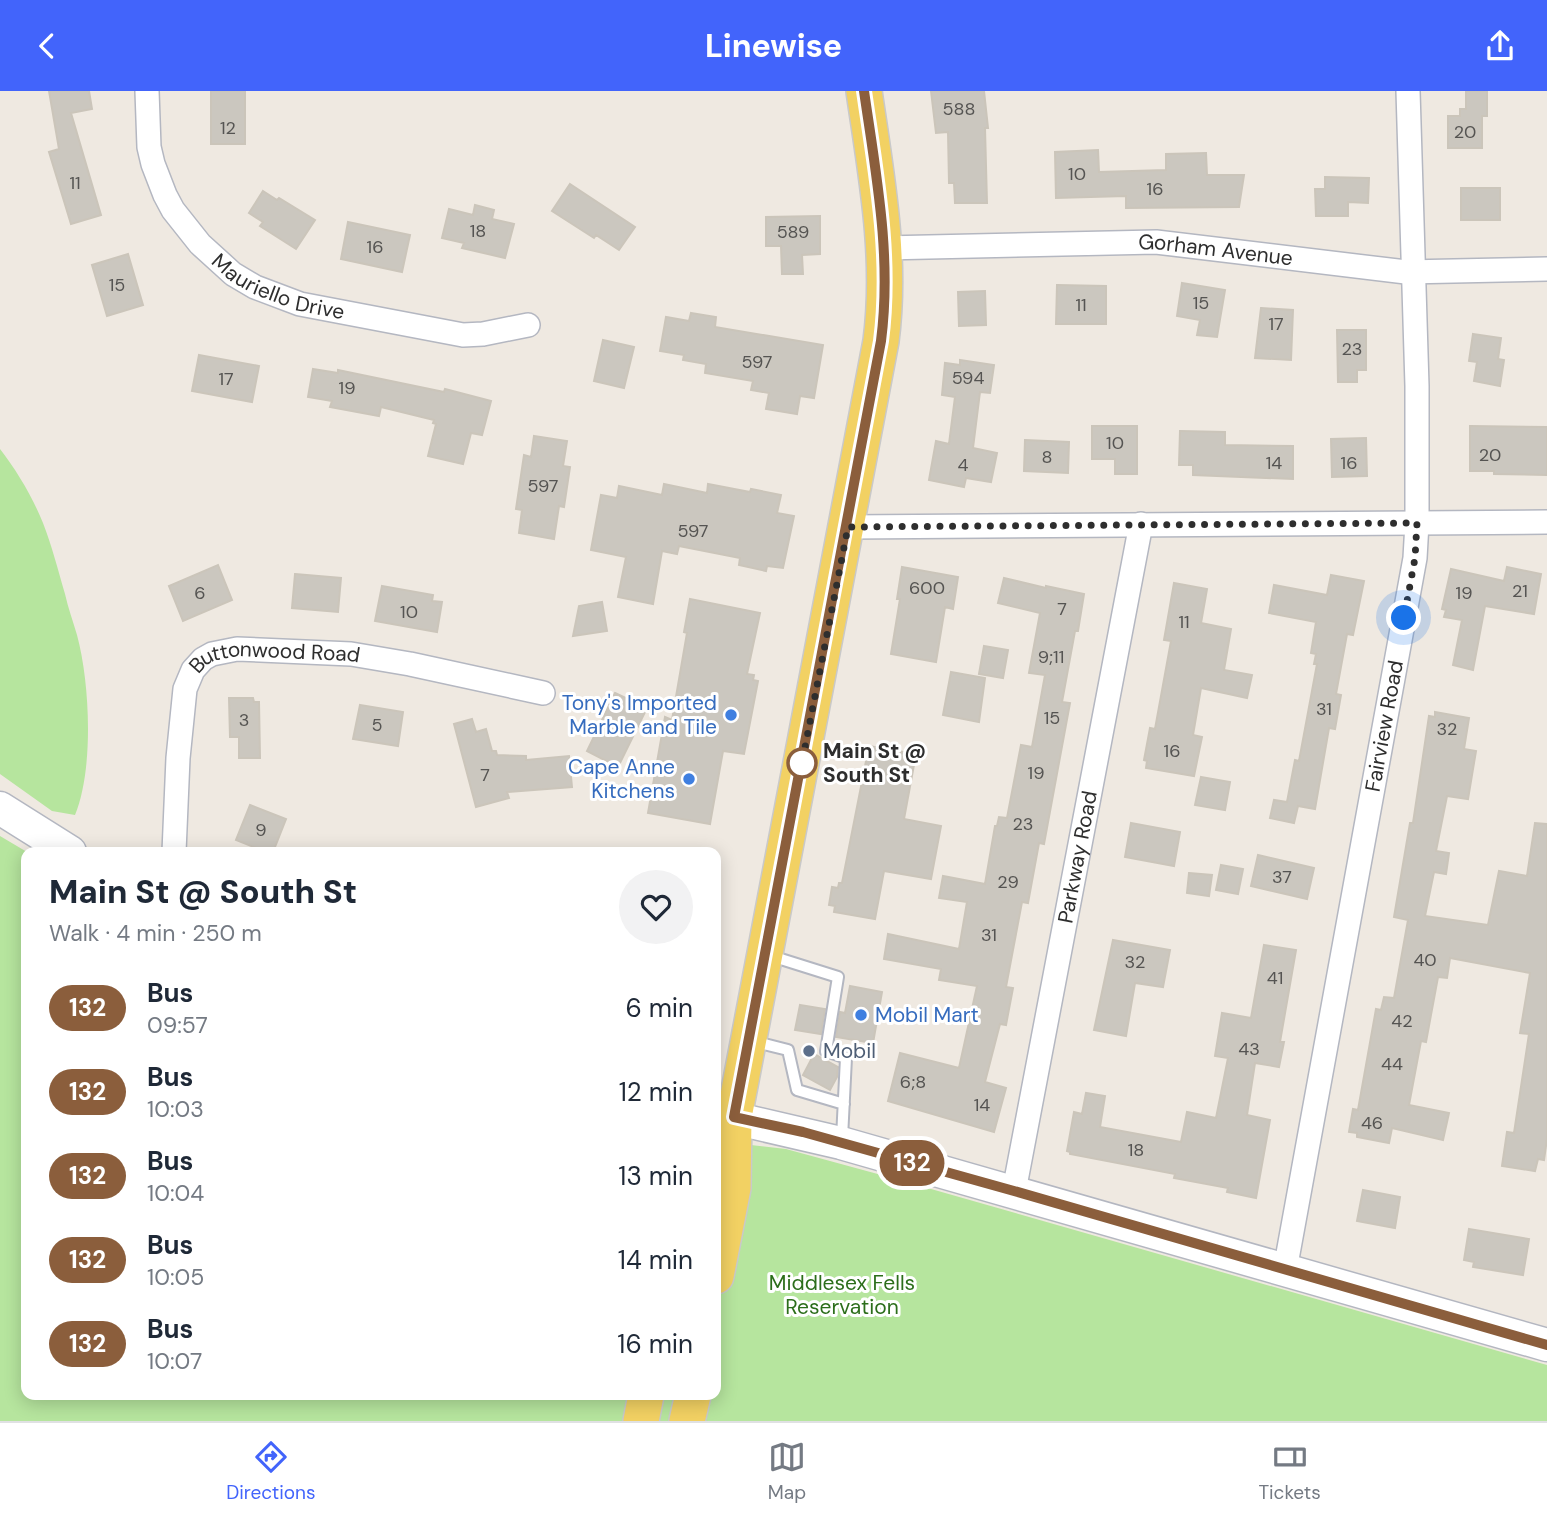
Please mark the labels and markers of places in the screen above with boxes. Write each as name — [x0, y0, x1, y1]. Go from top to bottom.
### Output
place label: Tony's Imported Marble and Tile — [562, 689, 717, 741]
marker: Tony's Imported Marble and Tile — [723, 707, 739, 723]
place label: Main St @ South St — [823, 737, 926, 789]
marker: Main St @ South St — [787, 748, 817, 778]
place label: Cape Anne Kitchens — [568, 753, 675, 805]
marker: Cape Anne Kitchens — [681, 771, 697, 787]
place label: Mobil Mart — [875, 1001, 979, 1029]
marker: Mobil Mart — [853, 1007, 869, 1023]
place label: Mobil — [823, 1037, 876, 1065]
marker: Mobil — [801, 1043, 817, 1059]

